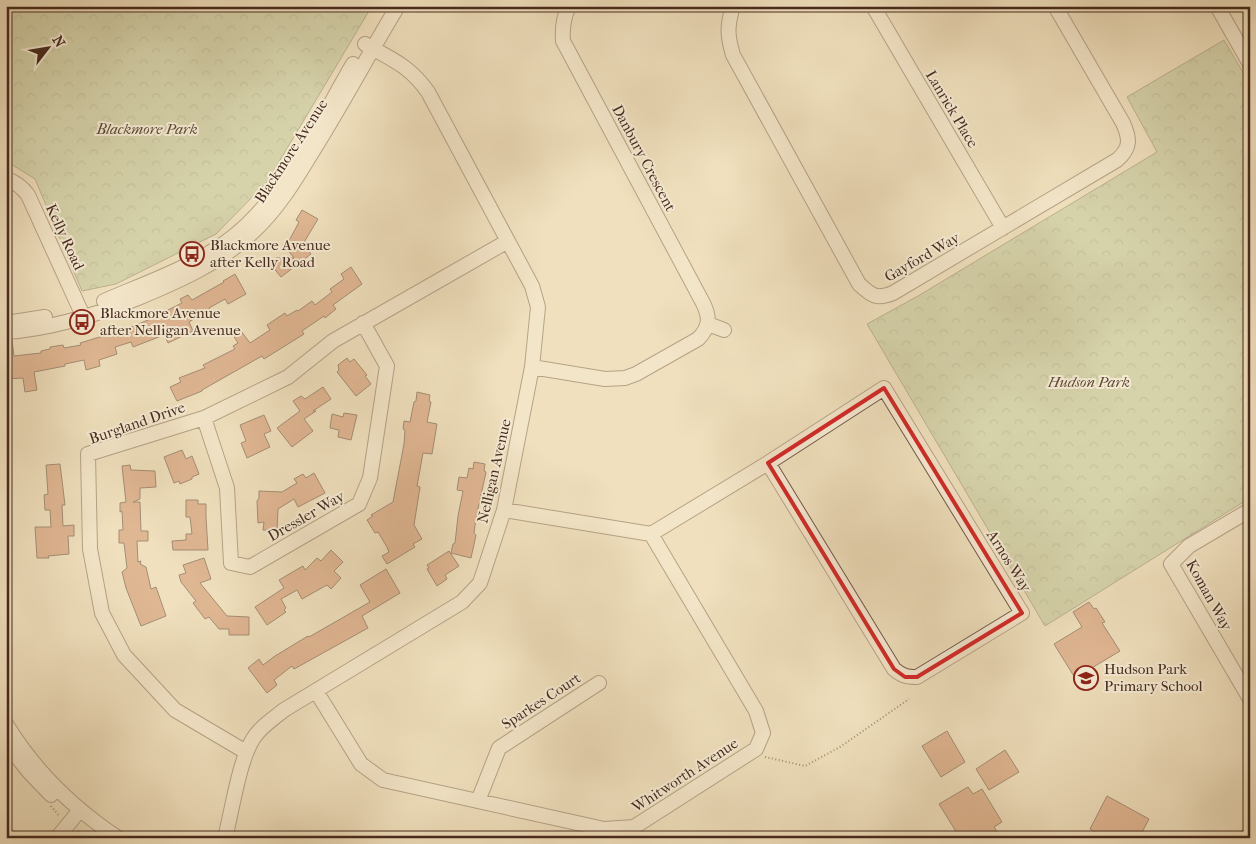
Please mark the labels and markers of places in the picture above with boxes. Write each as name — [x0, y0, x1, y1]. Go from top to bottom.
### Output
place label: Blackmore Avenue after Kelly Road — [210, 236, 331, 271]
bus stop icon: Blackmore Avenue after Kelly Road — [179, 241, 205, 267]
place label: Blackmore Avenue after Nelligan Avenue — [100, 304, 241, 339]
bus stop icon: Blackmore Avenue after Nelligan Avenue — [69, 309, 95, 335]
place label: Hudson Park Primary School — [1104, 660, 1203, 695]
school or university icon: Hudson Park Primary School — [1073, 665, 1099, 691]

